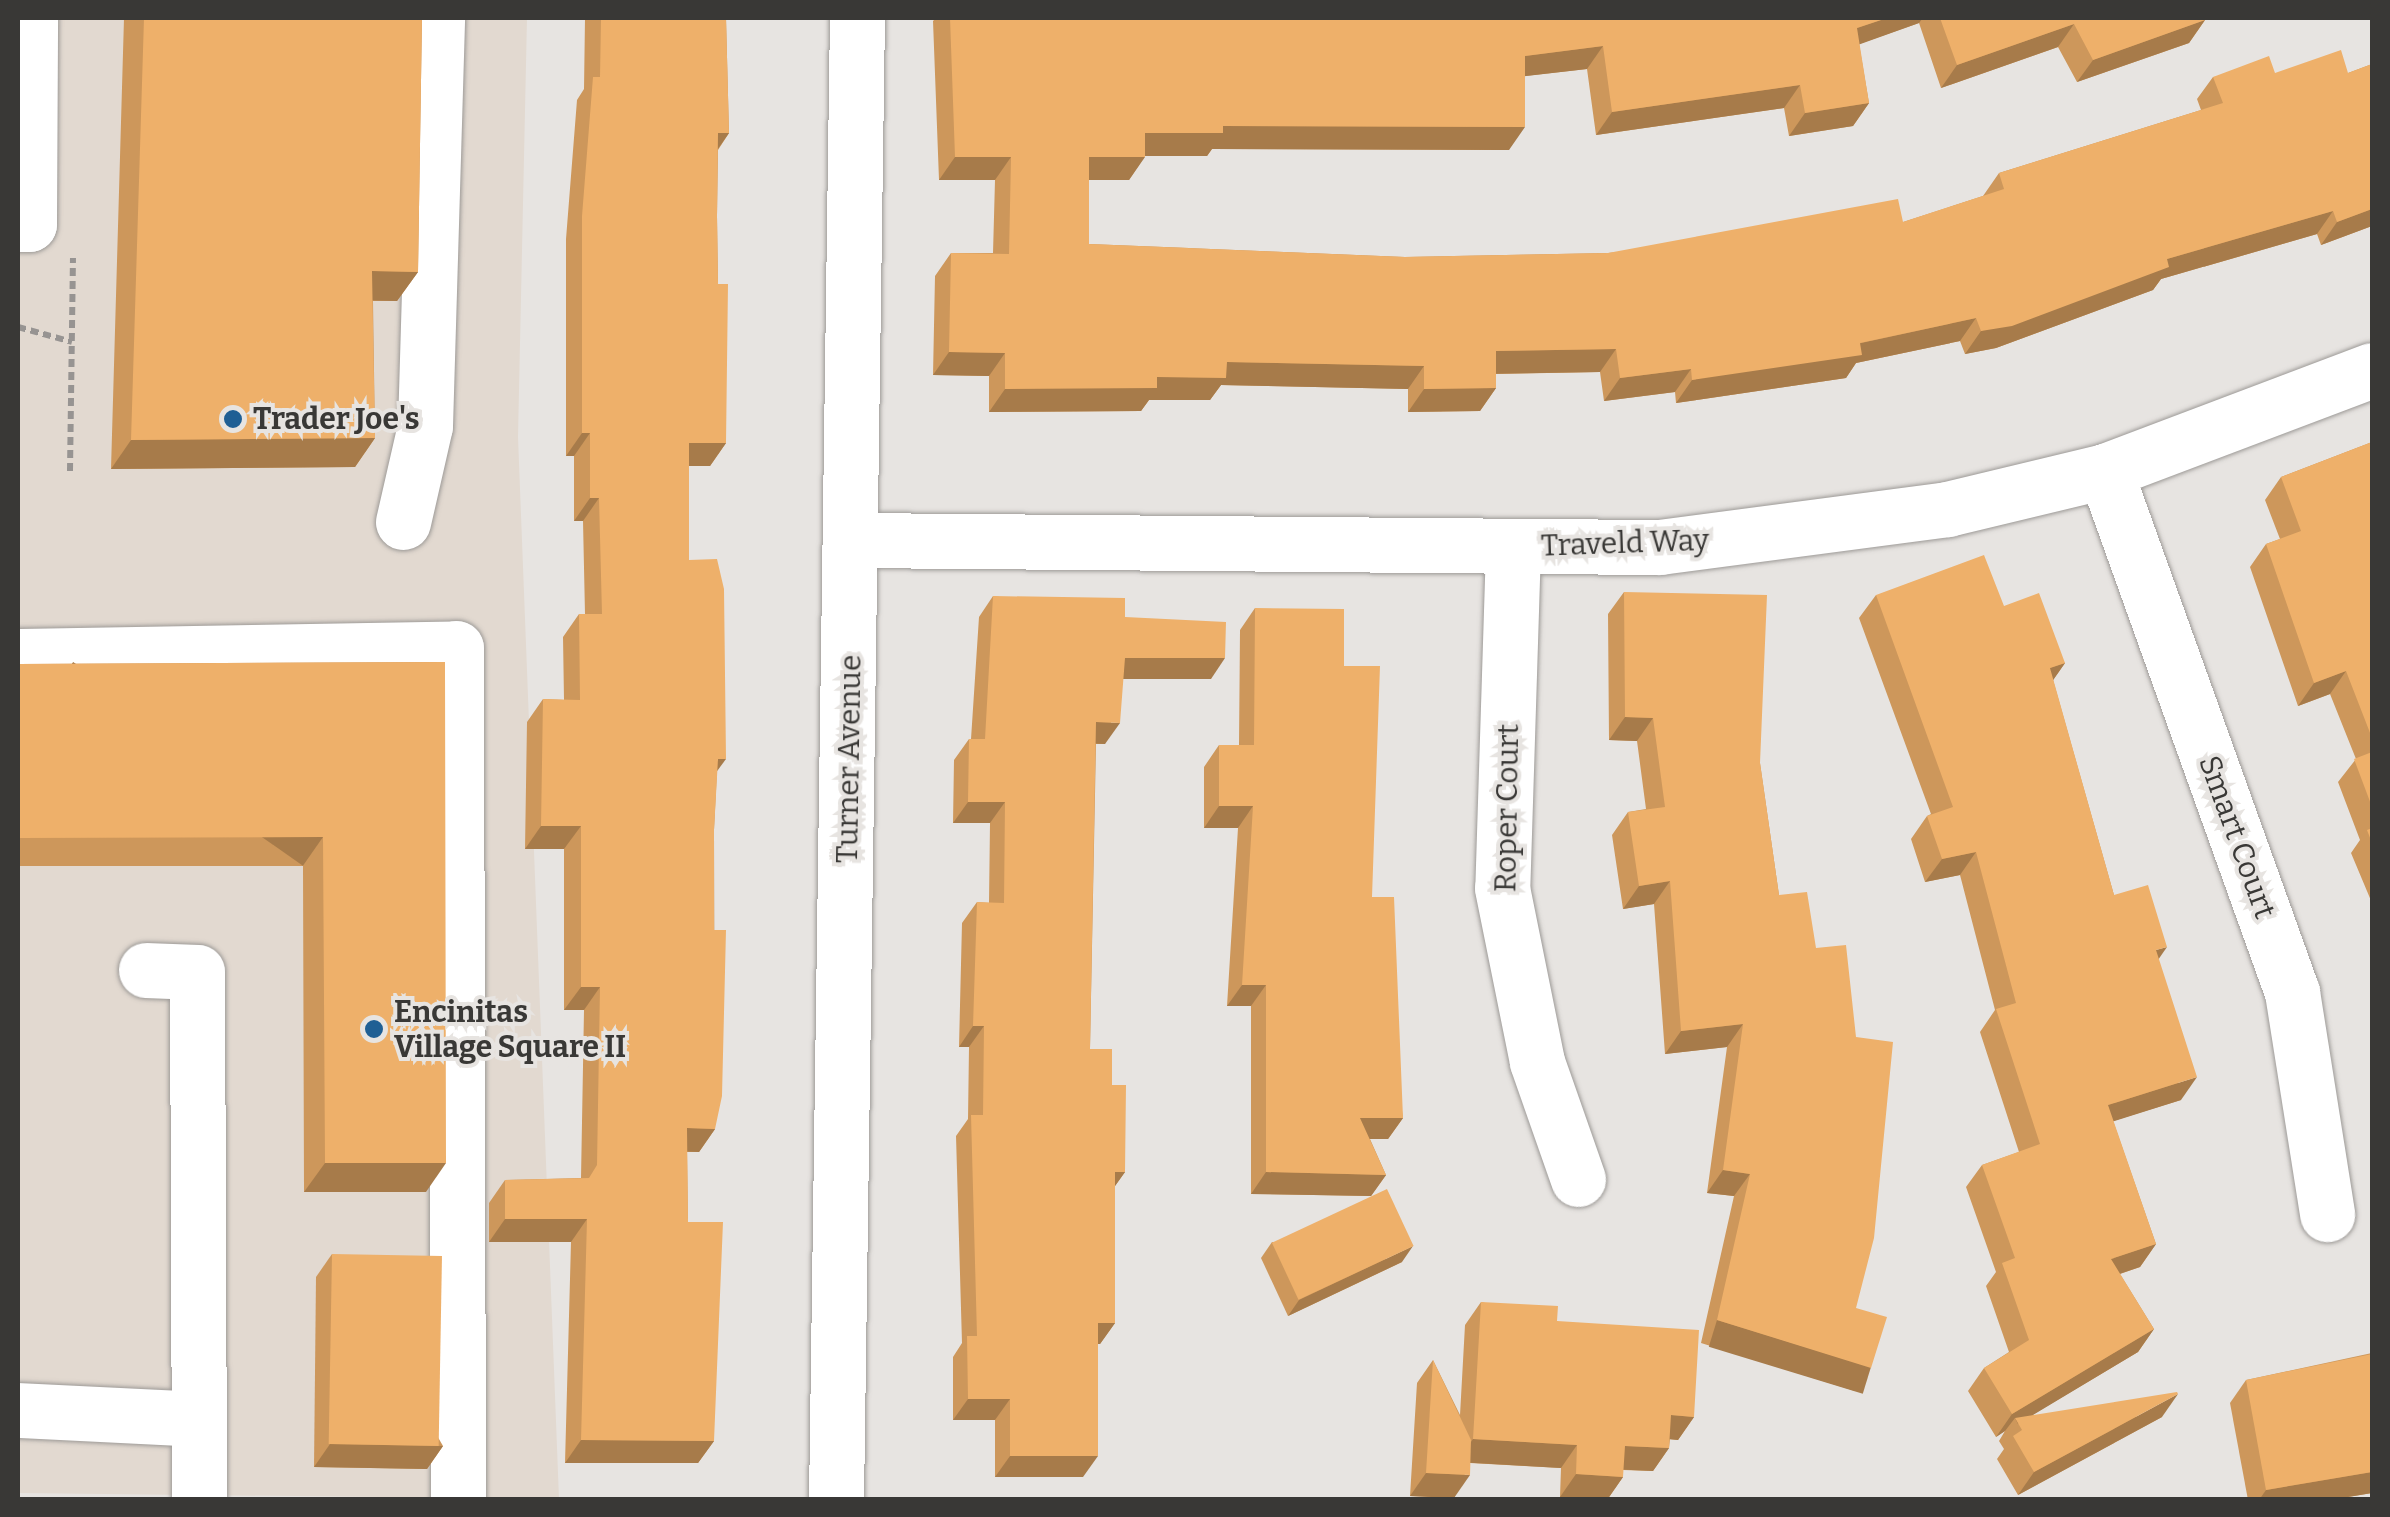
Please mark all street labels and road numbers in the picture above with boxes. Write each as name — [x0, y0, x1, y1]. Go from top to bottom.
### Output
street label: Traveld Way — [1540, 522, 1710, 564]
street label: Turner Avenue — [829, 654, 869, 864]
street label: Roper Court — [1488, 724, 1526, 892]
street label: Smart Court — [2191, 751, 2283, 923]

